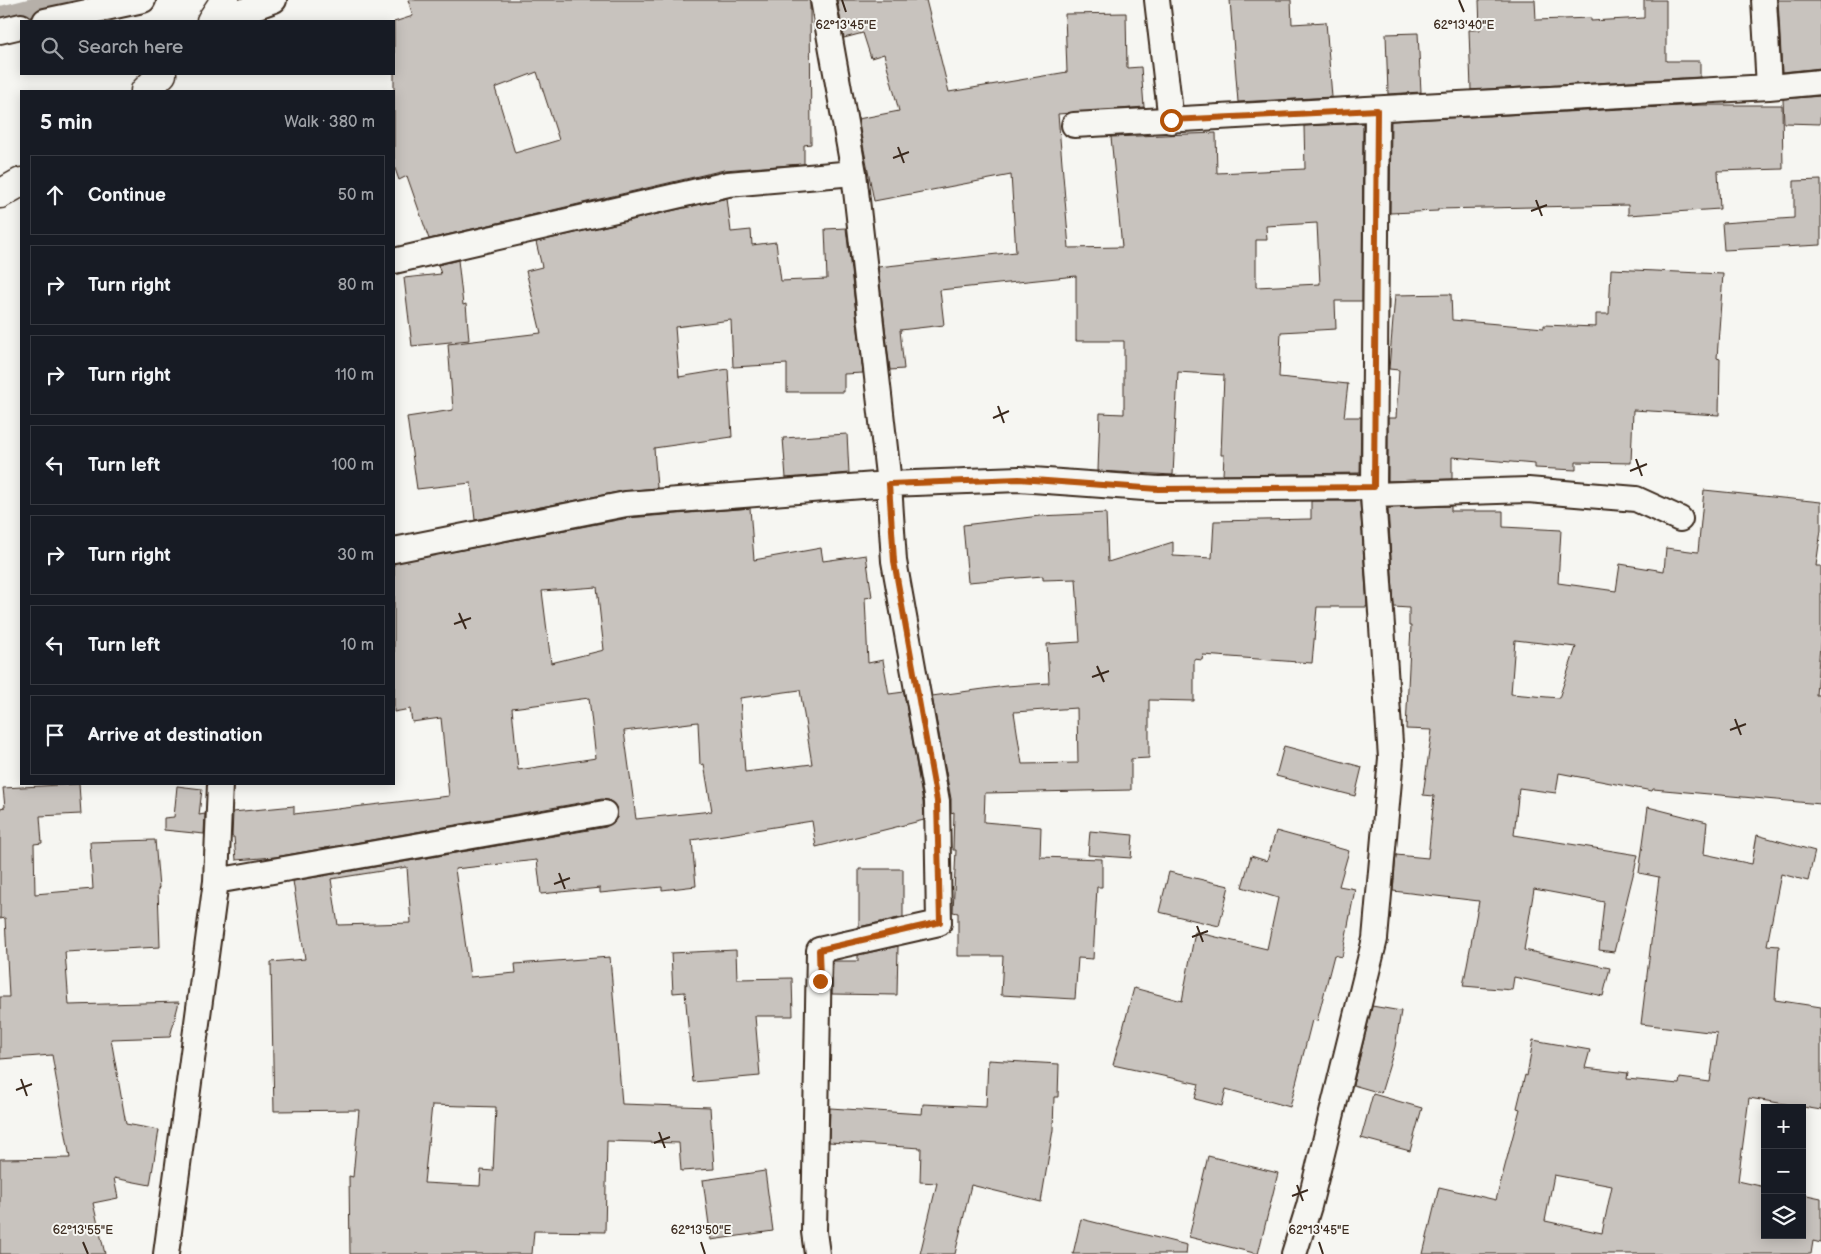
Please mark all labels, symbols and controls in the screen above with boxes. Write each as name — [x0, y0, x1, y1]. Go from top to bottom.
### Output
text: 62°13'45"E — [816, 18, 877, 33]
text: 62°13'40"E — [1433, 18, 1495, 33]
search box — [20, 20, 395, 75]
icon: search — [38, 34, 66, 62]
text: Search here — [78, 36, 183, 59]
route start — [1160, 109, 1183, 132]
text: 5 min — [40, 110, 93, 135]
text: Walk · 380 m — [284, 113, 375, 132]
icon: ahead — [41, 181, 69, 209]
text: Continue — [88, 184, 166, 207]
text: 50 m — [338, 186, 374, 205]
icon: right — [41, 271, 69, 299]
text: Turn right — [88, 274, 171, 297]
text: 80 m — [338, 276, 374, 295]
icon: right — [41, 361, 69, 389]
text: Turn right — [88, 364, 171, 387]
text: 110 m — [335, 366, 374, 385]
icon: left — [41, 451, 69, 479]
text: Turn left — [88, 454, 160, 477]
text: 100 m — [331, 456, 374, 475]
icon: right — [41, 541, 69, 569]
text: Turn right — [88, 544, 171, 567]
text: 30 m — [337, 546, 374, 565]
icon: left — [41, 631, 69, 659]
text: Turn left — [88, 634, 160, 657]
text: 10 m — [341, 636, 374, 655]
icon: arrive — [41, 721, 69, 749]
text: Arrive at destination — [88, 724, 263, 747]
route end — [809, 970, 832, 993]
map controls — [1761, 1104, 1806, 1239]
button: + — [1761, 1104, 1806, 1149]
button: − — [1761, 1149, 1806, 1194]
button: layers — [1761, 1194, 1806, 1239]
text: 62°13'55"E — [53, 1223, 113, 1238]
text: 62°13'50"E — [671, 1223, 731, 1238]
text: 62°13'45"E — [1289, 1223, 1350, 1238]

